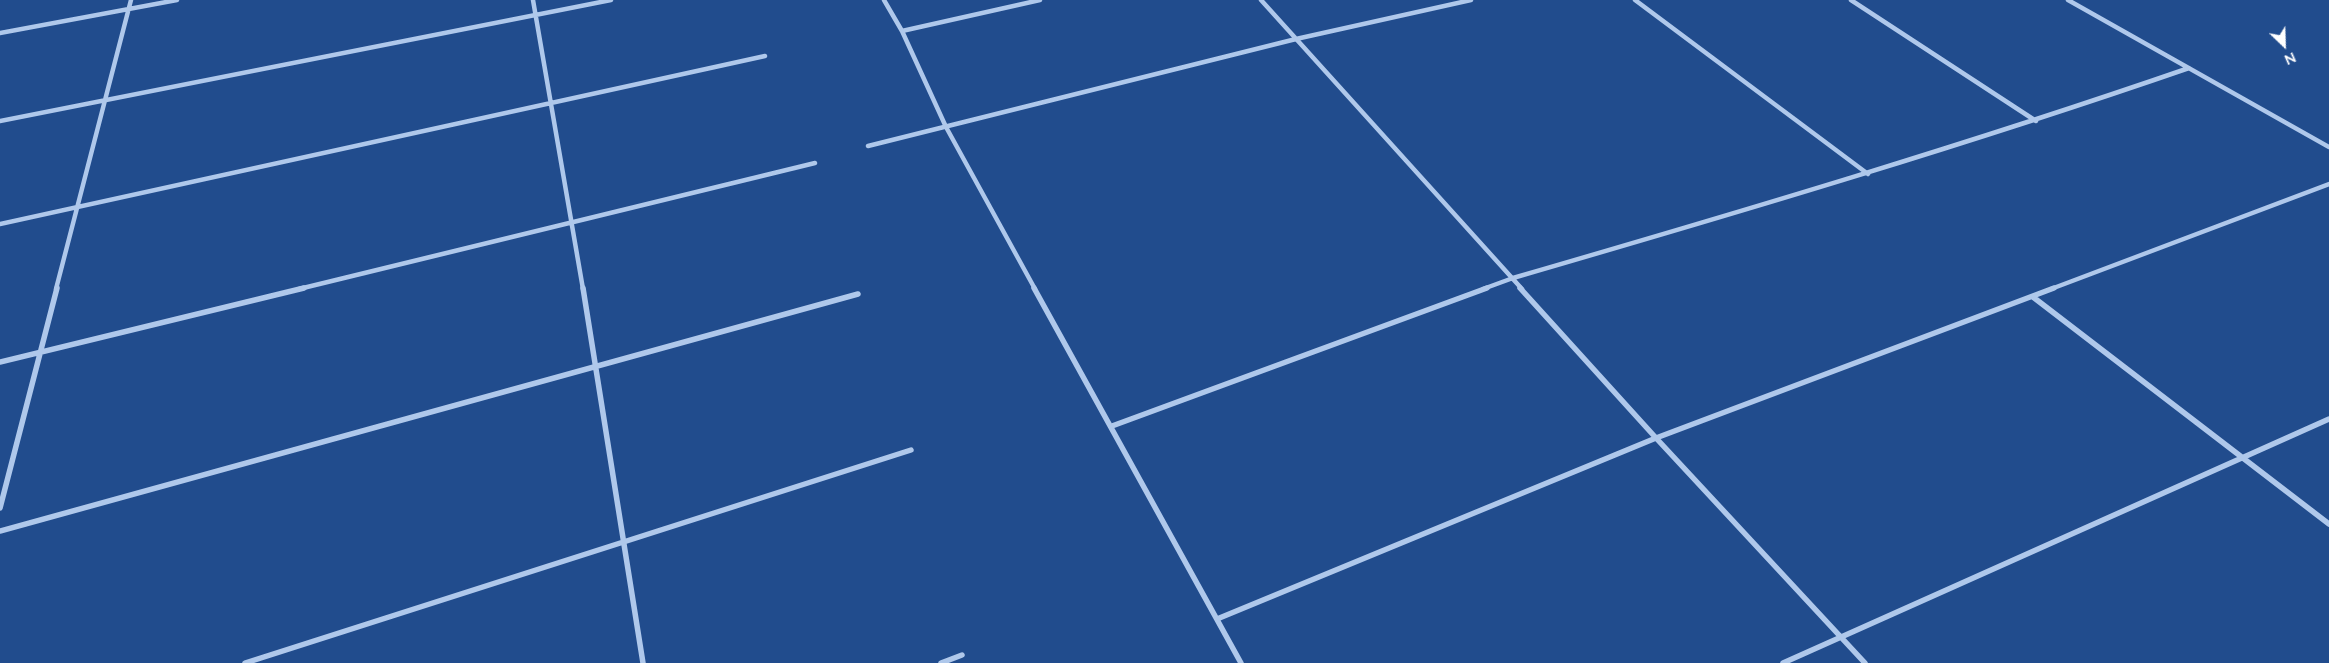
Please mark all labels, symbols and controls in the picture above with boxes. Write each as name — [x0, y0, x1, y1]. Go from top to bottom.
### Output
north arrow — [2259, 20, 2309, 70]
text: N — [2282, 49, 2299, 69]

